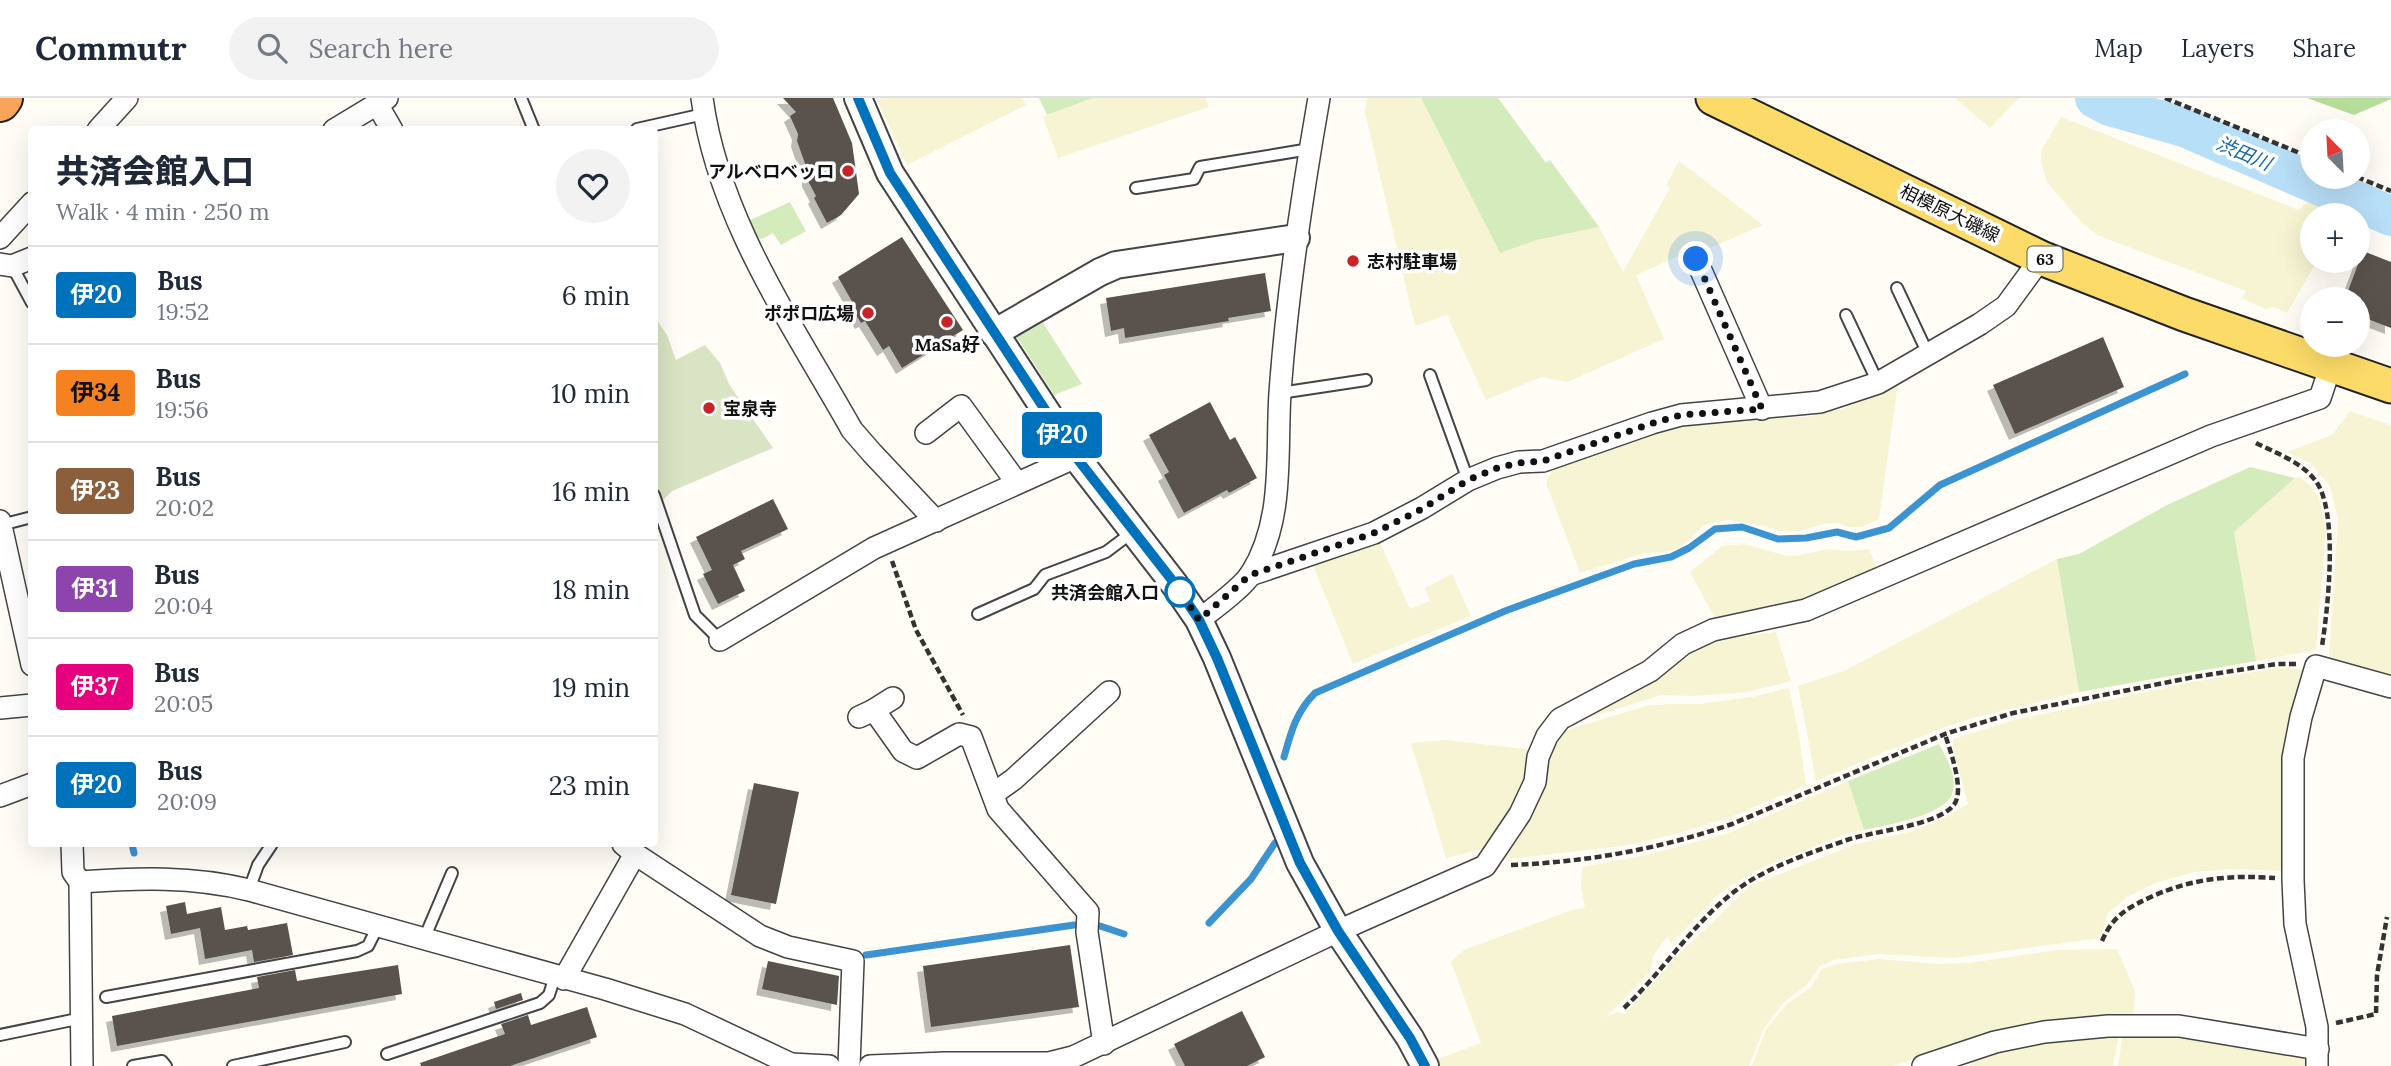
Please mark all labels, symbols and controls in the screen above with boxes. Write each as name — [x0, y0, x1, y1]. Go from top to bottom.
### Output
search box — [229, 17, 719, 80]
text: Commutr — [35, 27, 187, 69]
icon: search — [253, 29, 291, 67]
text: Search here — [309, 32, 453, 65]
text: Map — [2094, 33, 2143, 64]
text: Layers — [2181, 33, 2254, 64]
text: Share — [2292, 33, 2356, 64]
north arrow — [2300, 119, 2370, 189]
map controls — [2300, 119, 2370, 357]
water label: 渋田川 — [2213, 131, 2277, 176]
button: heart — [556, 149, 630, 223]
text: 共済会館入口 — [56, 150, 254, 192]
place label: アルベロベッロ — [708, 160, 834, 183]
marker: アルベロベッロ — [840, 163, 856, 179]
street label: 相模原大磯線 — [1896, 179, 2004, 247]
text: Walk · 4 min · 250 m — [56, 197, 269, 226]
button: + — [2300, 203, 2370, 273]
your location — [1678, 241, 1713, 276]
road number: 63 — [2028, 246, 2062, 272]
place label: 志村駐車場 — [1367, 250, 1457, 273]
marker: 志村駐車場 — [1345, 253, 1361, 269]
text: Bus — [157, 264, 203, 297]
text: 伊20 — [70, 279, 122, 310]
text: 6 min — [562, 279, 630, 312]
button: − — [2300, 287, 2370, 357]
text: 19:52 — [157, 297, 209, 326]
place label: ポポロ広場 — [764, 302, 854, 325]
marker: ポポロ広場 — [860, 305, 876, 321]
marker: MaSa好 — [939, 314, 955, 330]
place label: MaSa好 — [915, 333, 979, 356]
text: Bus — [156, 362, 201, 395]
text: 伊34 — [70, 377, 121, 408]
text: 10 min — [551, 377, 630, 410]
text: 19:56 — [156, 395, 209, 424]
place label: 宝泉寺 — [723, 397, 777, 420]
marker: 宝泉寺 — [701, 400, 717, 416]
line badge: 伊20 — [1022, 412, 1102, 458]
text: 伊20 — [1036, 419, 1088, 450]
text: Bus — [155, 460, 201, 493]
text: 伊23 — [70, 475, 120, 506]
text: 16 min — [552, 475, 630, 508]
text: 20:02 — [155, 493, 214, 522]
text: Bus — [154, 558, 200, 591]
text: 伊31 — [71, 573, 118, 604]
text: 18 min — [553, 573, 630, 606]
marker: 共済会館入口 — [1165, 577, 1195, 607]
place label: 共済会館入口 — [1051, 581, 1159, 604]
text: 20:04 — [154, 591, 213, 620]
text: Bus — [154, 656, 200, 689]
text: 伊37 — [70, 671, 119, 702]
text: 19 min — [552, 671, 630, 704]
text: 20:05 — [154, 689, 213, 718]
text: Bus — [157, 754, 203, 787]
text: 伊20 — [70, 769, 122, 800]
text: 23 min — [549, 769, 630, 802]
text: 20:09 — [157, 787, 217, 816]

